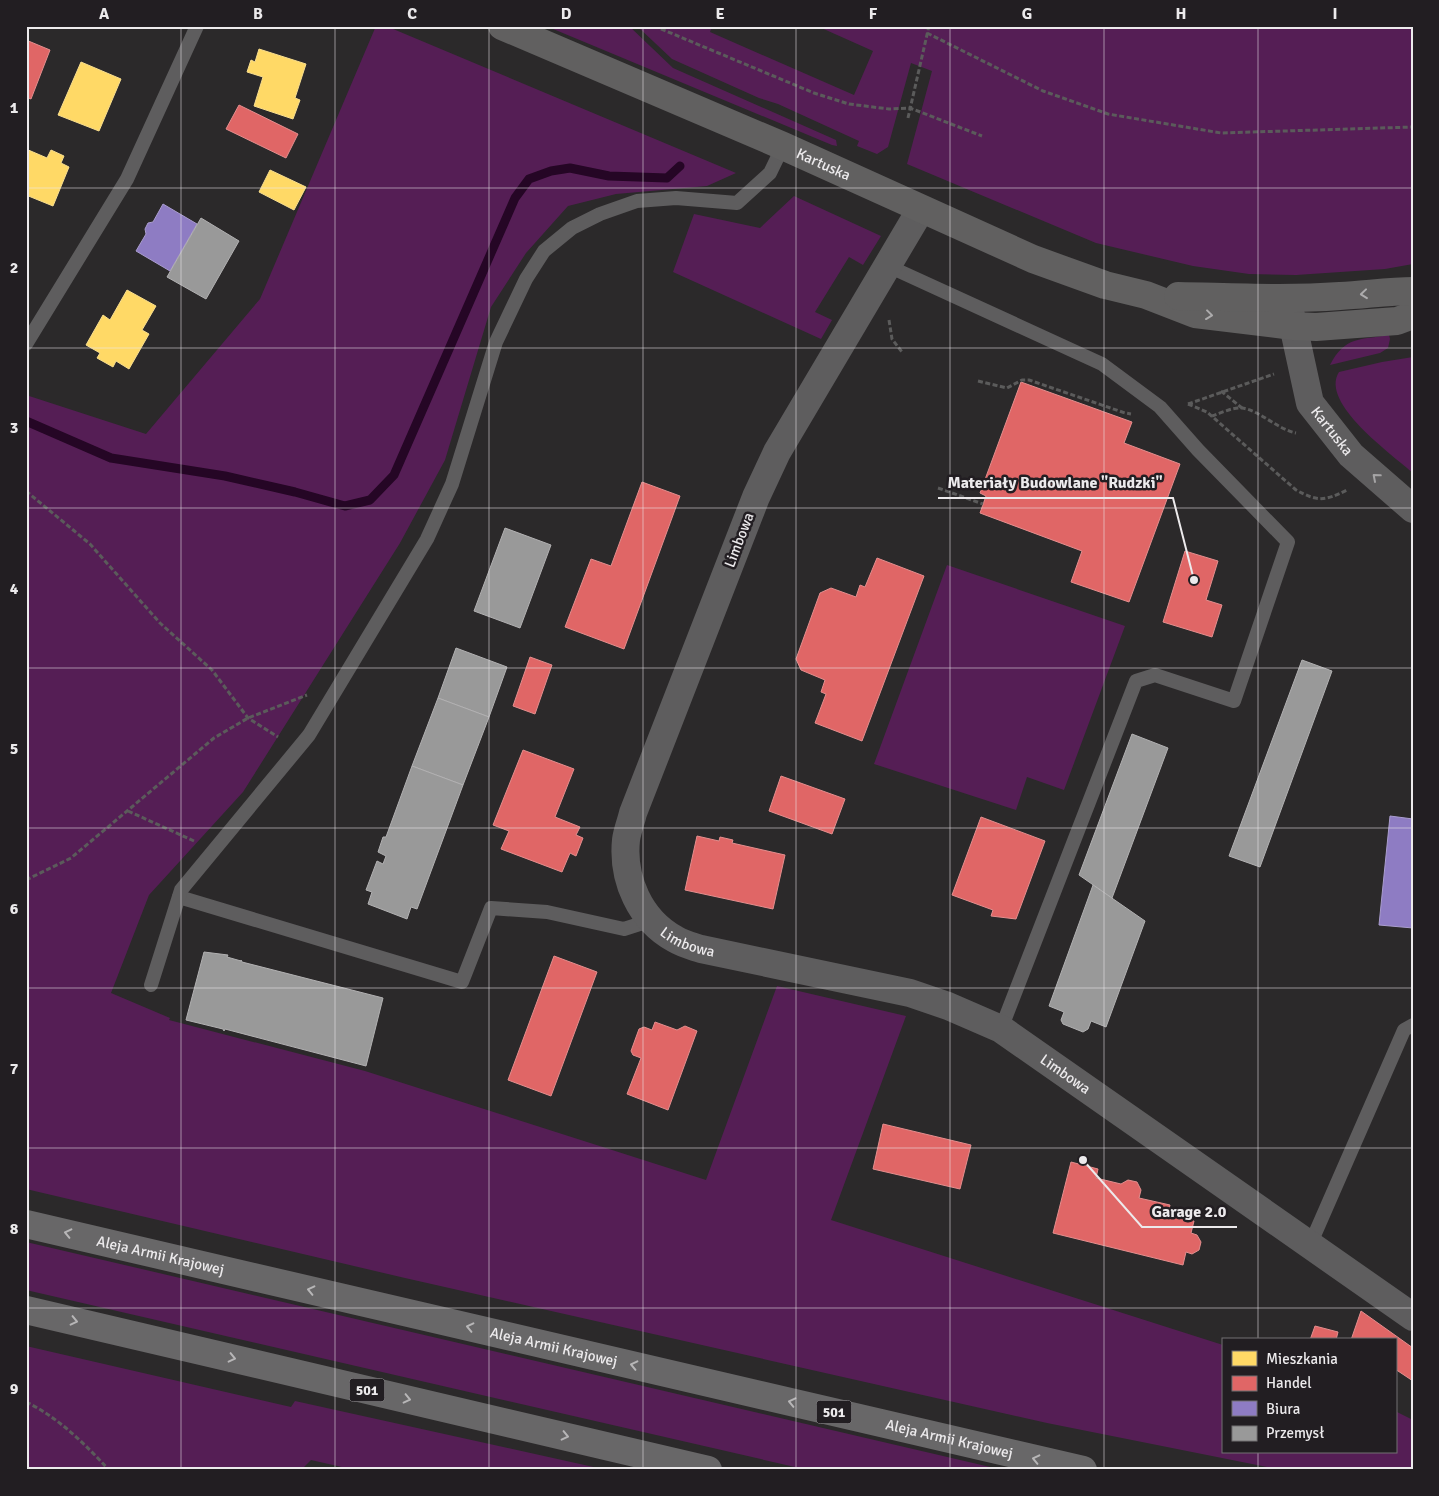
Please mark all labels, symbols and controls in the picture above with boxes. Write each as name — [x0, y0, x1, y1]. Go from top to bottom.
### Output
text: A — [99, 4, 110, 24]
text: B — [253, 4, 263, 24]
text: C — [407, 4, 417, 24]
text: D — [561, 4, 572, 24]
text: E — [715, 4, 725, 24]
text: F — [869, 4, 878, 24]
text: G — [1022, 4, 1032, 24]
text: H — [1176, 4, 1186, 24]
text: I — [1332, 4, 1338, 24]
text: 1 — [10, 98, 19, 118]
street label: Kartuska — [794, 144, 853, 184]
text: 2 — [10, 258, 18, 278]
one-way arrow — [1360, 288, 1368, 299]
one-way arrow — [1205, 310, 1213, 320]
street label: Kartuska — [1307, 403, 1357, 459]
text: 3 — [10, 418, 18, 438]
callout: Materiały Budowlane "Rudzki" — [938, 467, 1173, 498]
text: Materiały Budowlane "Rudzki" — [947, 473, 1163, 493]
one-way arrow — [1372, 474, 1381, 483]
street label: Limbowa — [720, 510, 758, 570]
text: 4 — [10, 579, 19, 599]
text: 5 — [10, 739, 18, 759]
text: 6 — [10, 899, 19, 919]
street label: Limbowa — [657, 923, 716, 961]
street label: Limbowa — [1037, 1050, 1094, 1098]
text: 7 — [10, 1059, 19, 1079]
callout: Garage 2.0 — [1142, 1196, 1237, 1227]
text: Garage 2.0 — [1152, 1202, 1227, 1222]
text: 8 — [10, 1219, 19, 1239]
one-way arrow — [63, 1228, 72, 1239]
street label: Aleja Armii Krajowej — [95, 1232, 226, 1279]
one-way arrow — [307, 1285, 316, 1296]
one-way arrow — [69, 1315, 78, 1326]
one-way arrow — [465, 1322, 474, 1333]
street label: Aleja Armii Krajowej — [488, 1323, 619, 1370]
legend — [1222, 1338, 1396, 1454]
text: Mieszkania — [1266, 1350, 1338, 1368]
one-way arrow — [228, 1352, 237, 1363]
one-way arrow — [629, 1360, 638, 1371]
text: Handel — [1266, 1374, 1312, 1392]
road number: 501 — [350, 1378, 384, 1402]
text: 9 — [10, 1379, 19, 1399]
one-way arrow — [403, 1393, 412, 1404]
one-way arrow — [788, 1397, 797, 1408]
road number: 501 — [816, 1400, 852, 1424]
text: Biura — [1266, 1400, 1300, 1418]
street label: Aleja Armii Krajowej — [884, 1415, 1015, 1462]
text: Przemysł — [1266, 1424, 1324, 1442]
one-way arrow — [561, 1430, 570, 1441]
one-way arrow — [1031, 1454, 1040, 1465]

